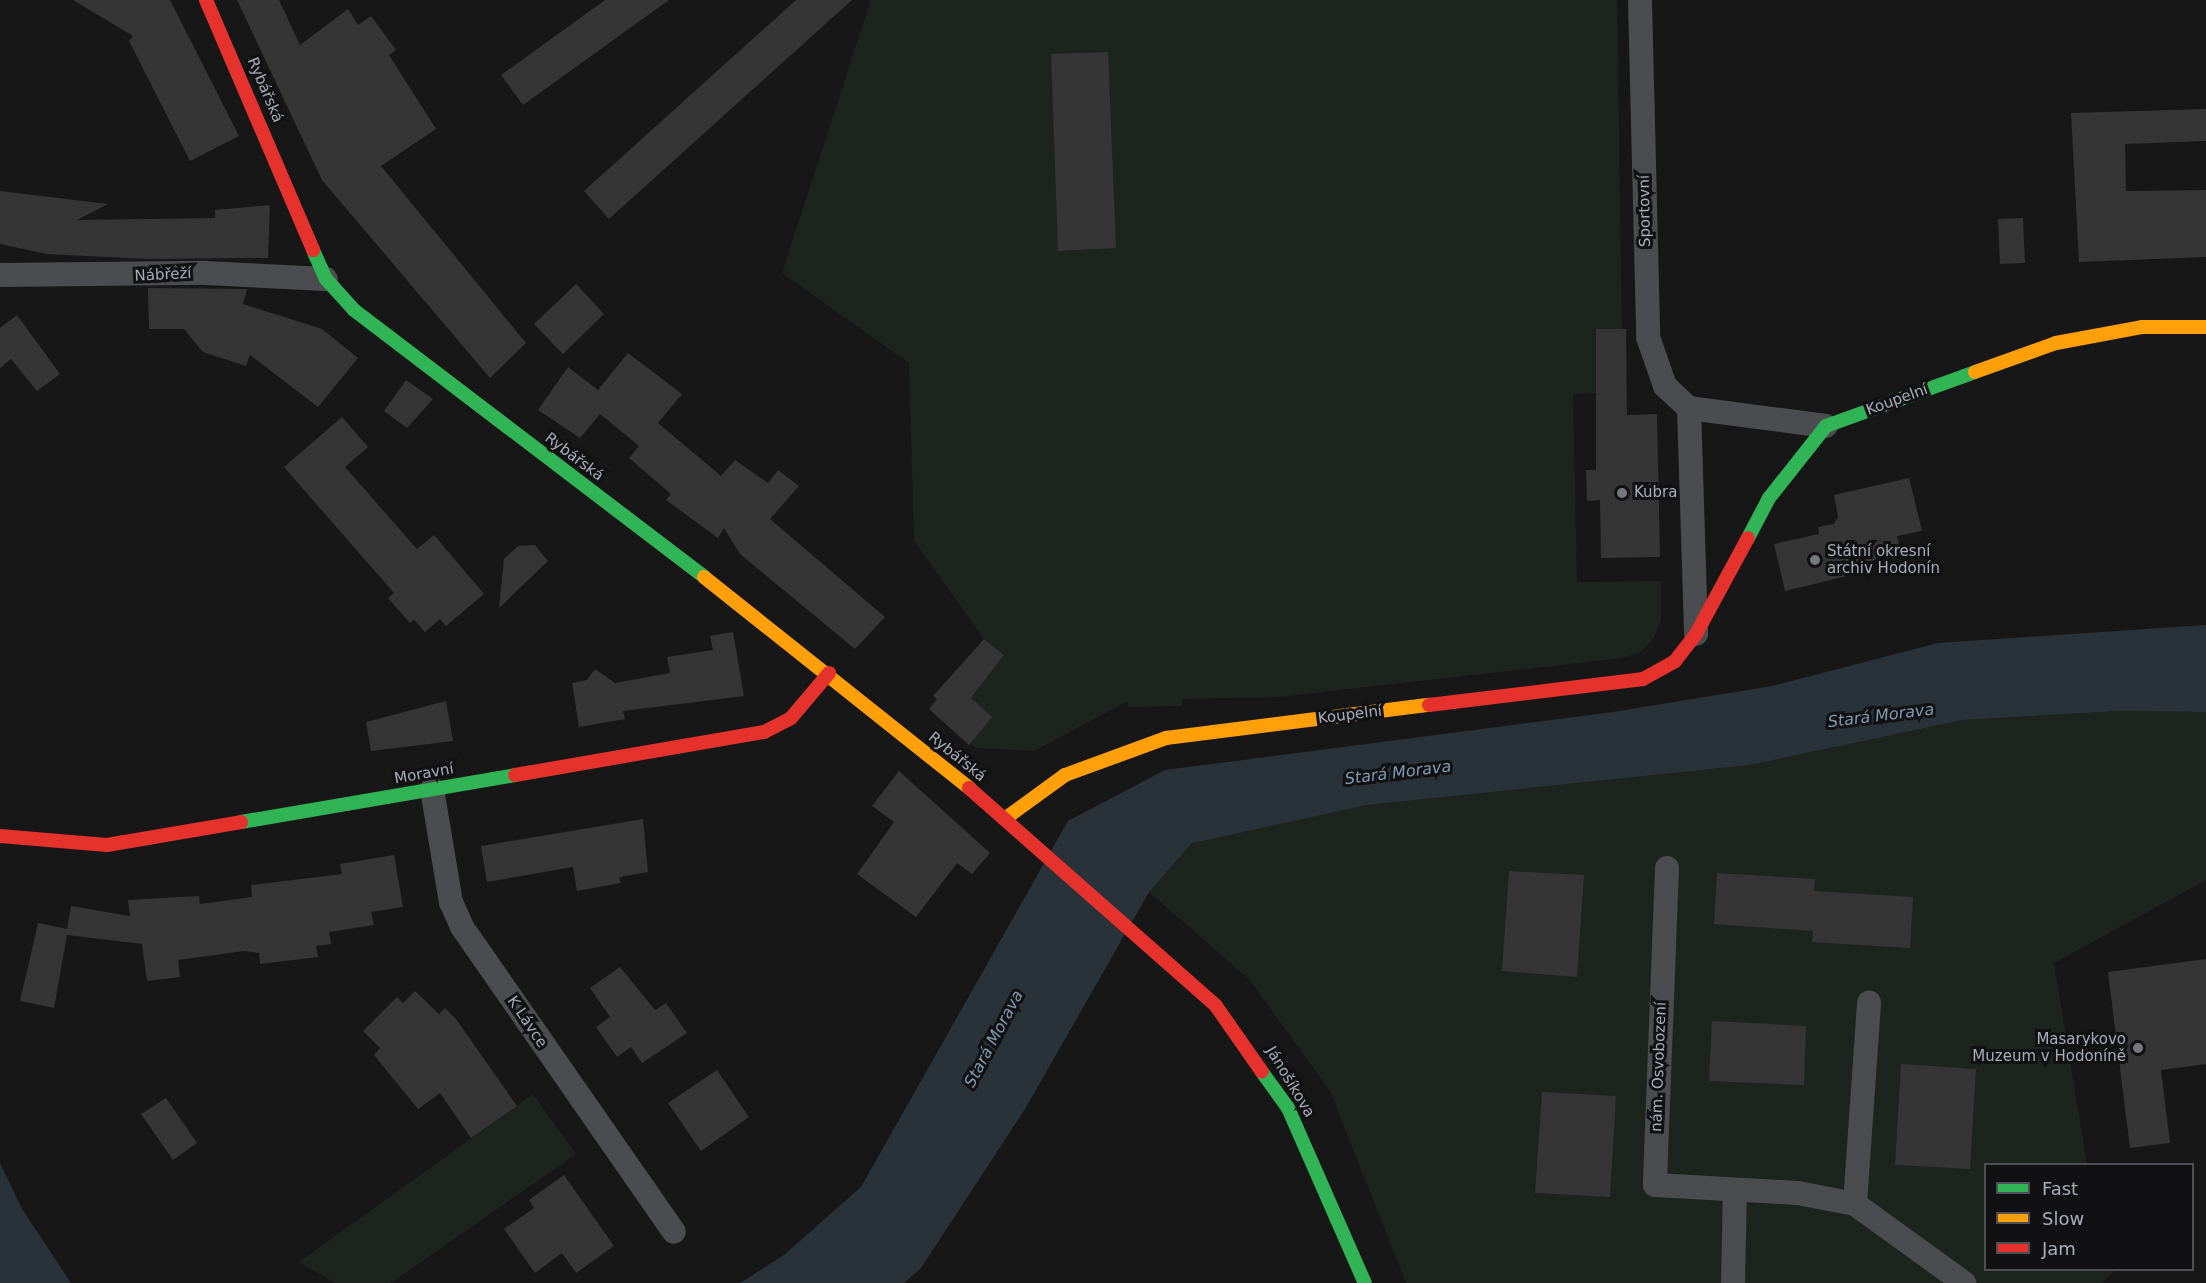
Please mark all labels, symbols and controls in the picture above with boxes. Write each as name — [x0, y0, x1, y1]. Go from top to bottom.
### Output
street label: Rybářská — [243, 55, 287, 125]
street label: Sportovní — [1635, 175, 1655, 247]
street label: Nábřeží — [134, 265, 192, 285]
street label: Koupelní — [1864, 381, 1930, 419]
street label: Rybářská — [541, 429, 607, 485]
place label: Kubra — [1634, 484, 1677, 502]
marker: Kubra — [1615, 486, 1629, 500]
place label: Státní okresní archiv Hodonín — [1827, 542, 1940, 577]
marker: Státní okresní archiv Hodonín — [1808, 553, 1822, 567]
water label: Stará Morava — [1827, 700, 1935, 732]
street label: Koupelní — [1317, 702, 1383, 728]
street label: Rybářská — [925, 728, 989, 786]
water label: Stará Morava — [1344, 757, 1452, 789]
street label: Moravní — [393, 760, 455, 788]
water label: Stará Morava — [960, 987, 1028, 1091]
street label: K Lávce — [503, 993, 551, 1051]
street label: nám. Osvobození — [1648, 1002, 1670, 1132]
place label: Masarykovo Muzeum v Hodoníně — [1972, 1030, 2126, 1065]
marker: Masarykovo Muzeum v Hodoníně — [2131, 1041, 2145, 1055]
street label: Jánošíkova — [1262, 1043, 1318, 1121]
legend — [1984, 1163, 2194, 1271]
text: Fast — [2042, 1178, 2078, 1199]
text: Slow — [2042, 1208, 2084, 1229]
text: Jam — [2042, 1238, 2076, 1259]

